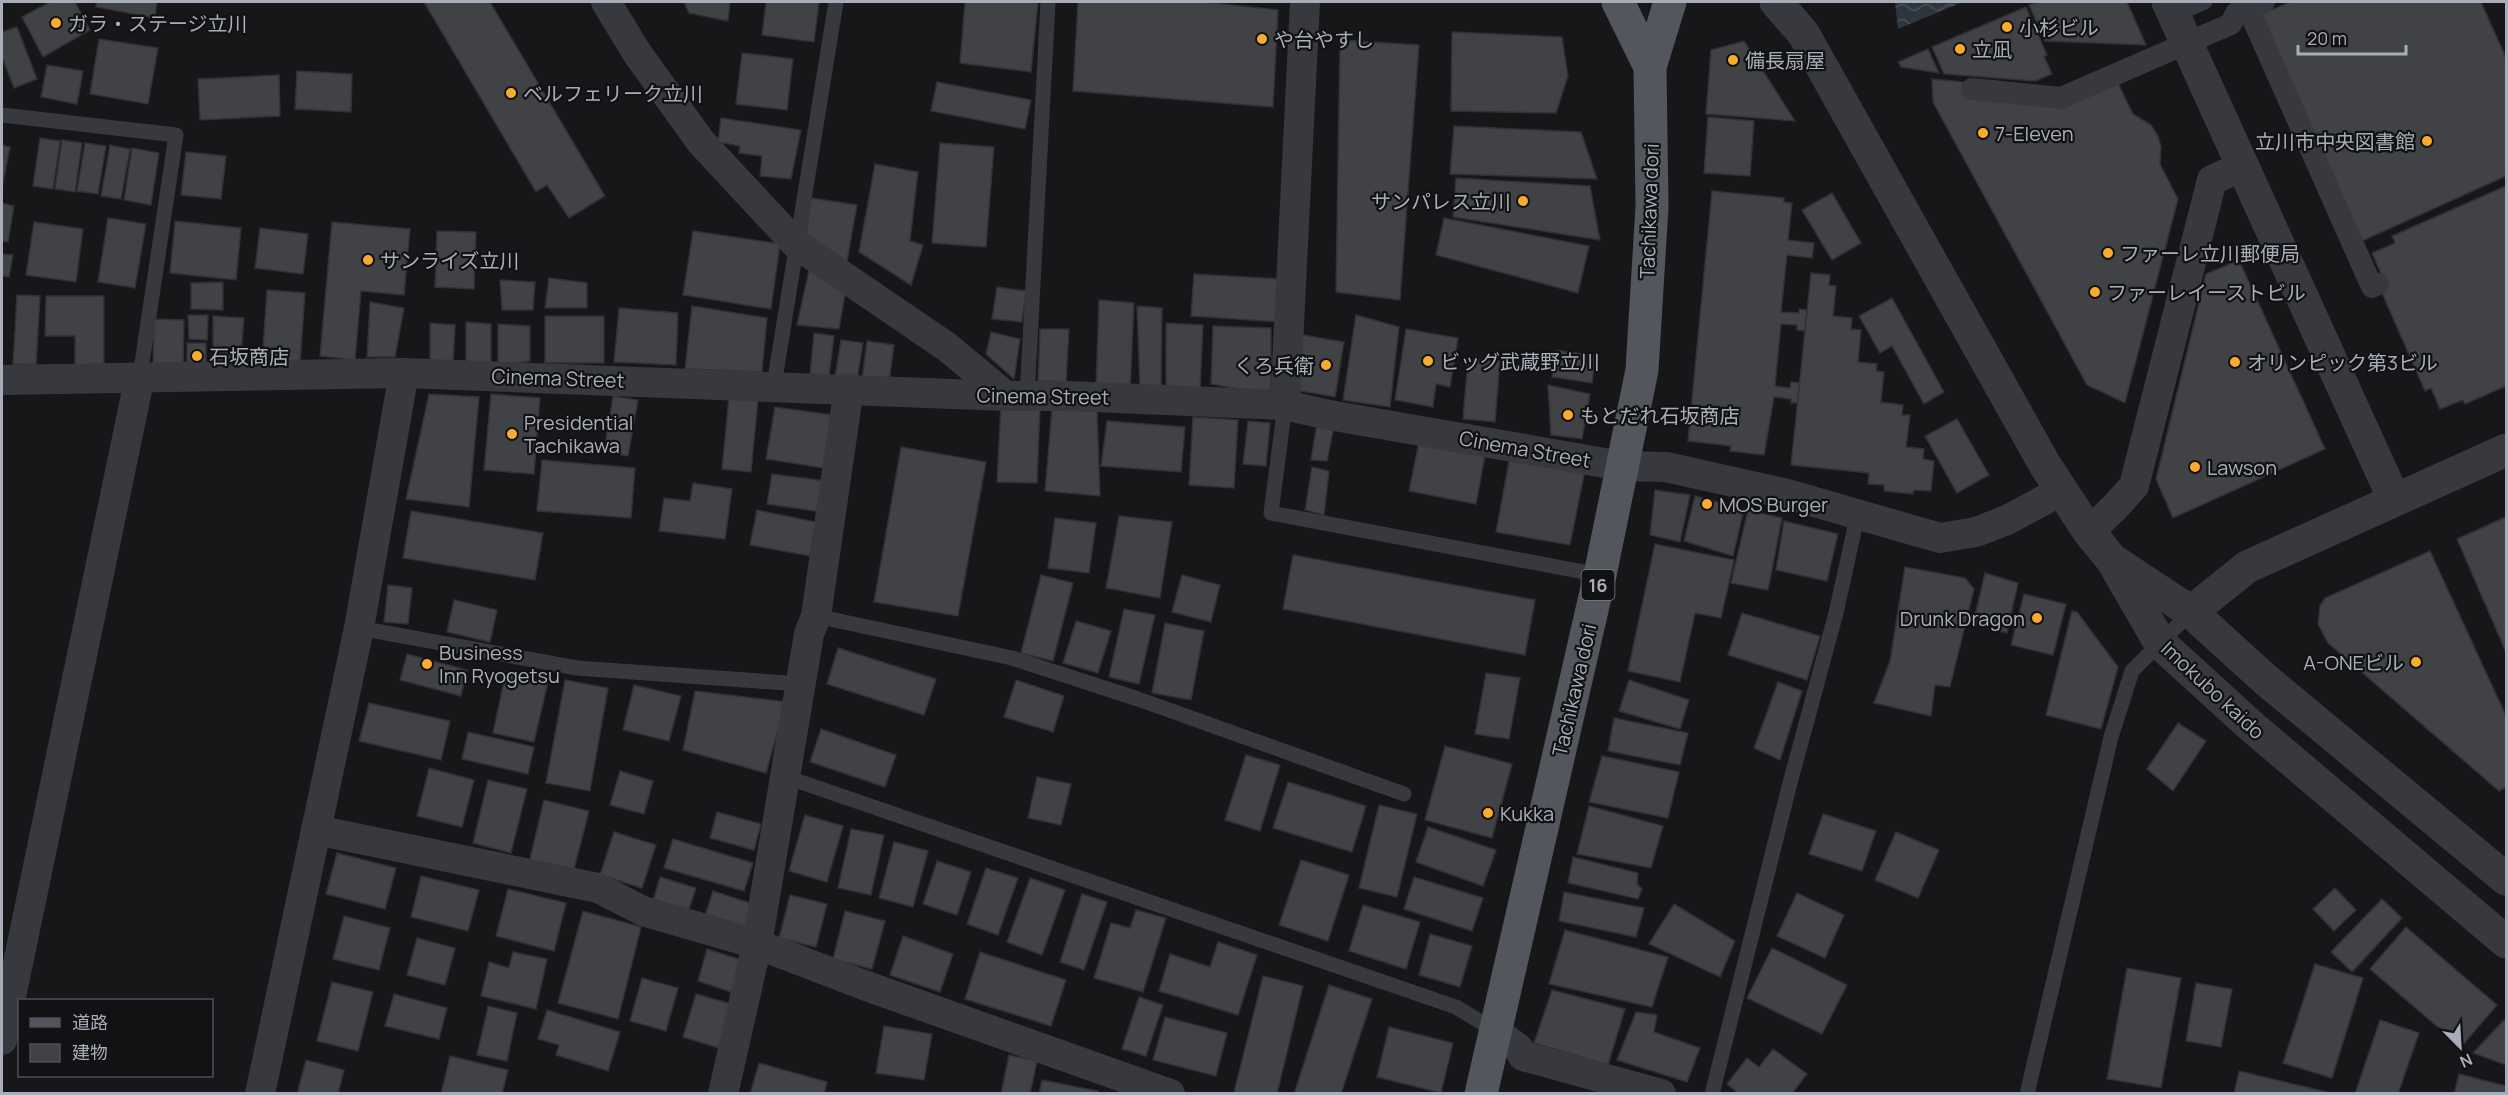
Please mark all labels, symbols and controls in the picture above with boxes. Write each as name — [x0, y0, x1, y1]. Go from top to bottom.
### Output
place label: ガラ・ステージ立川 — [68, 10, 248, 37]
place label: 小杉ビル — [2019, 14, 2099, 41]
marker: ガラ・ステージ立川 — [49, 16, 63, 30]
scale bar — [2298, 18, 2406, 56]
marker: 小杉ビル — [2000, 20, 2014, 34]
place label: や台やすし — [1274, 26, 1374, 53]
text: 20 m — [2307, 26, 2347, 50]
marker: や台やすし — [1255, 32, 1269, 46]
place label: 立凪 — [1972, 36, 2012, 63]
marker: 立凪 — [1953, 42, 1967, 56]
place label: 備長扇屋 — [1745, 47, 1825, 74]
marker: 備長扇屋 — [1726, 53, 1740, 67]
place label: ベルフェリーク立川 — [523, 80, 703, 107]
marker: ベルフェリーク立川 — [504, 86, 518, 100]
place label: 7-Eleven — [1995, 120, 2074, 147]
marker: 7-Eleven — [1976, 126, 1990, 140]
place label: 立川市中央図書館 — [2255, 128, 2415, 155]
marker: 立川市中央図書館 — [2420, 134, 2434, 148]
street label: Tachikawa dori — [1633, 143, 1665, 279]
place label: サンパレス立川 — [1371, 188, 1511, 215]
marker: サンパレス立川 — [1516, 194, 1530, 208]
place label: ファーレ立川郵便局 — [2120, 240, 2300, 267]
marker: ファーレ立川郵便局 — [2101, 246, 2115, 260]
place label: サンライズ立川 — [380, 247, 519, 274]
marker: サンライズ立川 — [361, 253, 375, 267]
place label: ファーレイーストビル — [2107, 279, 2306, 306]
marker: ファーレイーストビル — [2088, 285, 2102, 299]
place label: 石坂商店 — [209, 343, 289, 370]
place label: ビッグ武蔵野立川 — [1440, 348, 1600, 375]
marker: 石坂商店 — [190, 349, 204, 363]
place label: オリンピック第3ビル — [2247, 349, 2438, 376]
place label: くろ兵衛 — [1234, 352, 1314, 379]
marker: ビッグ武蔵野立川 — [1421, 354, 1435, 368]
marker: オリンピック第3ビル — [2228, 355, 2242, 369]
marker: くろ兵衛 — [1319, 358, 1333, 372]
street label: Cinema Street — [491, 362, 625, 394]
street label: Cinema Street — [976, 381, 1110, 411]
place label: もとだれ石坂商店 — [1580, 402, 1740, 429]
marker: もとだれ石坂商店 — [1561, 408, 1575, 422]
place label: Presidential Tachikawa — [524, 409, 634, 459]
street label: Cinema Street — [1457, 424, 1593, 474]
marker: Presidential Tachikawa — [505, 427, 519, 441]
place label: Lawson — [2207, 454, 2277, 481]
marker: Lawson — [2188, 460, 2202, 474]
place label: MOS Burger — [1719, 491, 1828, 518]
marker: MOS Burger — [1700, 497, 1714, 511]
road number: 16 — [1582, 570, 1614, 600]
place label: Drunk Dragon — [1900, 605, 2025, 632]
marker: Drunk Dragon — [2030, 611, 2044, 625]
street label: Tachikawa dori — [1546, 621, 1602, 759]
street label: Imokubo kaido — [2155, 635, 2271, 745]
place label: Business Inn Ryogetsu — [439, 639, 560, 689]
place label: A-ONEビル — [2303, 649, 2404, 676]
marker: A-ONEビル — [2409, 655, 2423, 669]
marker: Business Inn Ryogetsu — [420, 657, 434, 671]
place label: Kukka — [1500, 800, 1554, 827]
marker: Kukka — [1481, 806, 1495, 820]
legend — [18, 999, 213, 1077]
text: 道路 — [72, 1010, 108, 1034]
north arrow — [2430, 1017, 2490, 1077]
text: 建物 — [72, 1040, 108, 1064]
text: N — [2456, 1048, 2476, 1073]

